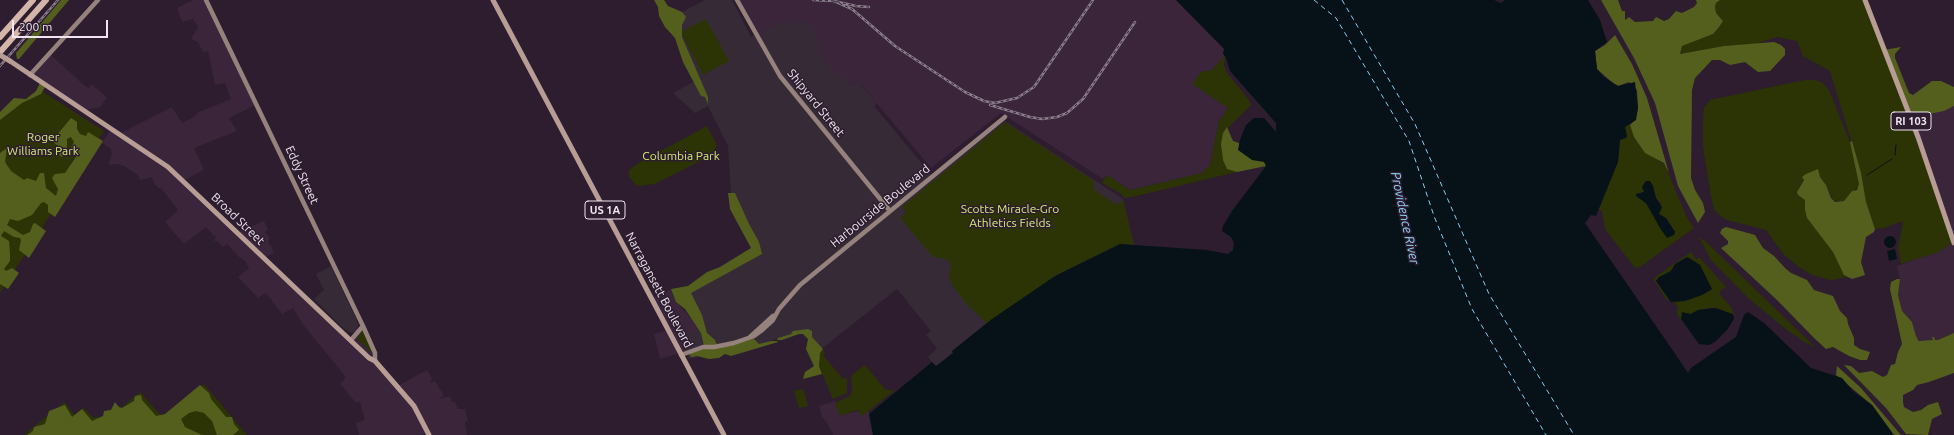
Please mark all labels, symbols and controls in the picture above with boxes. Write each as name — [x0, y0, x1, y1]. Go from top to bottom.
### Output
scale bar — [14, 12, 110, 38]
text: 200 m — [19, 20, 52, 33]
street label: Shipyard Street — [784, 66, 848, 140]
road number: RI 103 — [1891, 112, 1931, 130]
park label: Roger Williams Park — [7, 130, 79, 158]
street label: Eddy Street — [282, 144, 322, 206]
park label: Columbia Park — [642, 149, 720, 163]
street label: Harbourside Boulevard — [827, 161, 933, 251]
water label: Providence River — [1388, 170, 1422, 266]
street label: Broad Street — [208, 190, 268, 248]
road number: US 1A — [585, 201, 625, 219]
park label: Scotts Miracle-Gro Athletics Fields — [961, 202, 1059, 230]
street label: Narragansett Boulevard — [622, 230, 696, 350]

